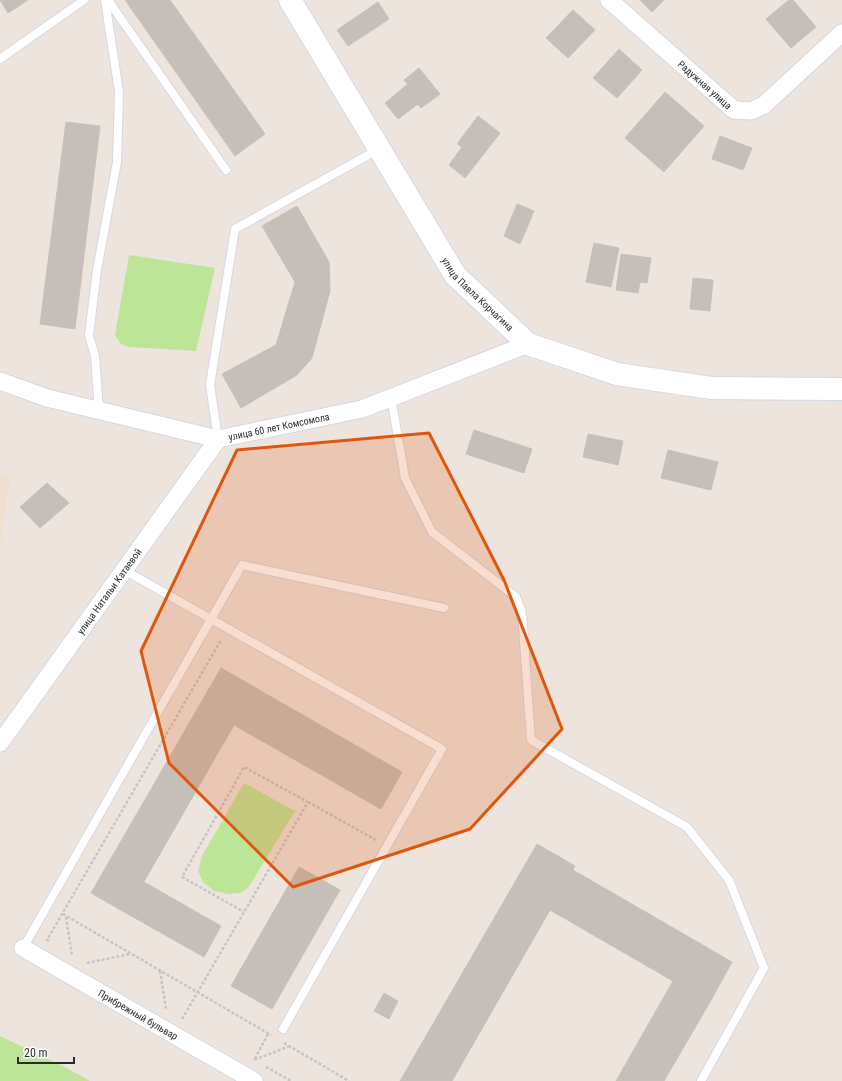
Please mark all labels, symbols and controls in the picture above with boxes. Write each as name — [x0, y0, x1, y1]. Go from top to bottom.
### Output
street label: Радужная улица — [676, 58, 734, 112]
street label: улица Павла Корчагина — [440, 255, 516, 333]
street label: улица 60 лет Комсомола — [227, 411, 331, 443]
street label: улица Натальи Катаевой — [75, 546, 144, 636]
street label: Прибрежный бульвар — [96, 988, 180, 1042]
scale bar — [18, 1039, 74, 1065]
text: 20 m — [24, 1046, 48, 1060]

